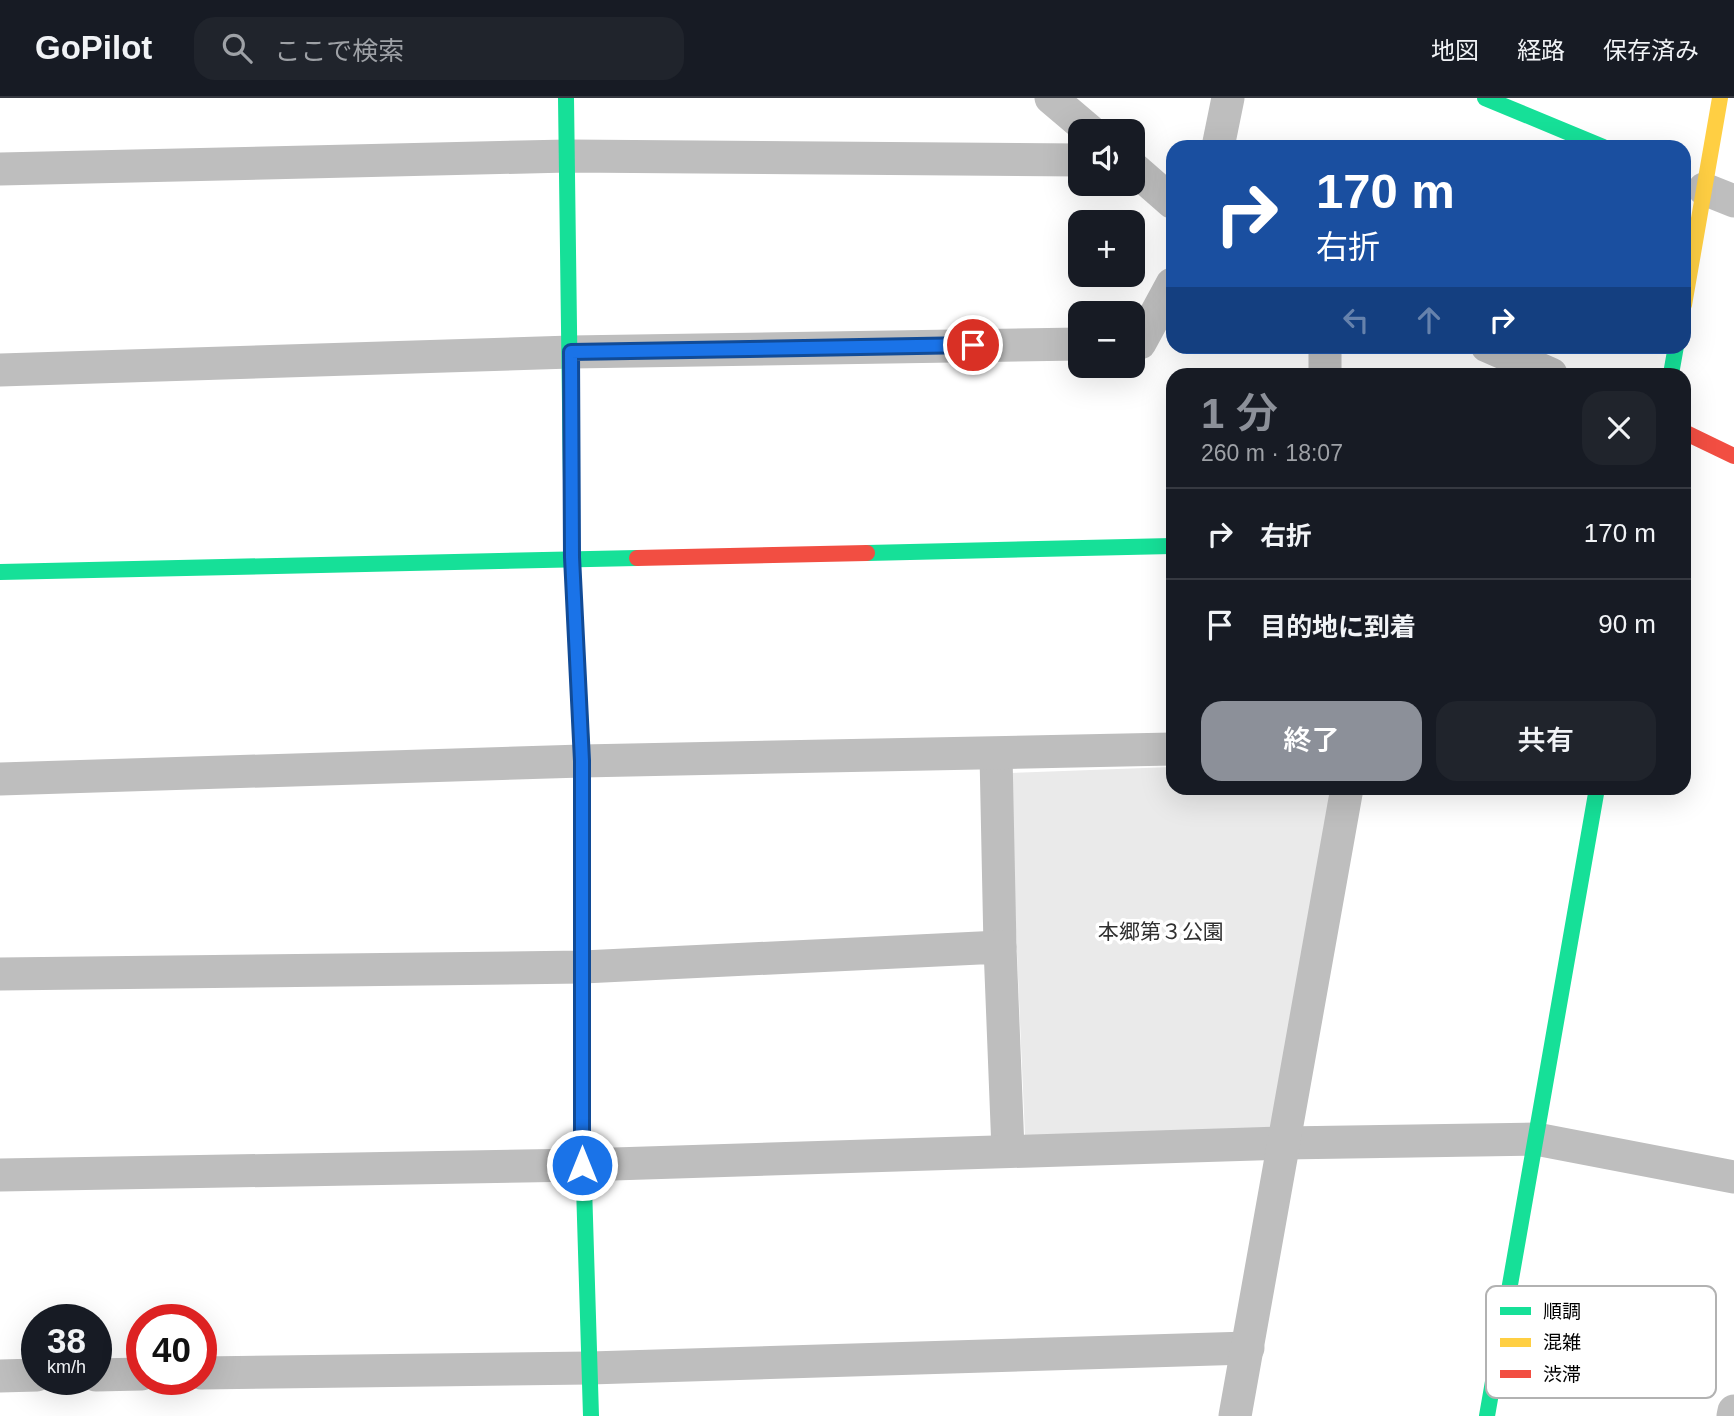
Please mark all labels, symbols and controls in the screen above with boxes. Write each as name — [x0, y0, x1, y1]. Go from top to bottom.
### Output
search box — [194, 17, 684, 80]
text: GoPilot — [35, 29, 152, 66]
icon: search — [218, 29, 256, 67]
text: ここで検索 — [274, 36, 404, 66]
text: 地図 — [1431, 37, 1479, 64]
text: 経路 — [1517, 37, 1565, 64]
text: 保存済み — [1603, 37, 1699, 64]
map controls — [1068, 119, 1145, 378]
button: sound — [1068, 119, 1145, 196]
text: 170 m — [1316, 164, 1455, 218]
icon: right — [1201, 168, 1292, 259]
button: + — [1068, 210, 1145, 287]
text: 右折 — [1316, 229, 1380, 265]
button: − — [1068, 301, 1145, 378]
icon: left — [1337, 301, 1375, 339]
icon: ahead — [1410, 301, 1448, 339]
icon: right — [1483, 301, 1521, 339]
pin — [943, 315, 1003, 375]
icon: arrive — [954, 326, 992, 364]
text: 1 分 — [1201, 390, 1278, 437]
button: close — [1582, 391, 1656, 465]
text: 260 m · 18:07 — [1201, 440, 1343, 466]
icon: right — [1201, 515, 1239, 553]
text: 170 m — [1584, 518, 1656, 548]
text: 右折 — [1260, 521, 1312, 551]
icon: arrive — [1201, 606, 1239, 644]
text: 90 m — [1598, 609, 1656, 639]
text: 目的地に到着 — [1260, 612, 1416, 642]
button: 終了 — [1201, 701, 1422, 781]
button: 共有 — [1436, 701, 1656, 781]
park label: 本郷第３公園 — [1098, 920, 1224, 943]
position arrow — [545, 1128, 619, 1202]
legend — [1486, 1286, 1716, 1398]
text: 順調 — [1543, 1301, 1581, 1322]
speed limit sign: 40 — [126, 1304, 217, 1395]
text: 38 — [47, 1321, 86, 1360]
text: 混雑 — [1543, 1332, 1581, 1353]
text: km/h — [47, 1357, 86, 1377]
text: 渋滞 — [1543, 1364, 1581, 1385]

